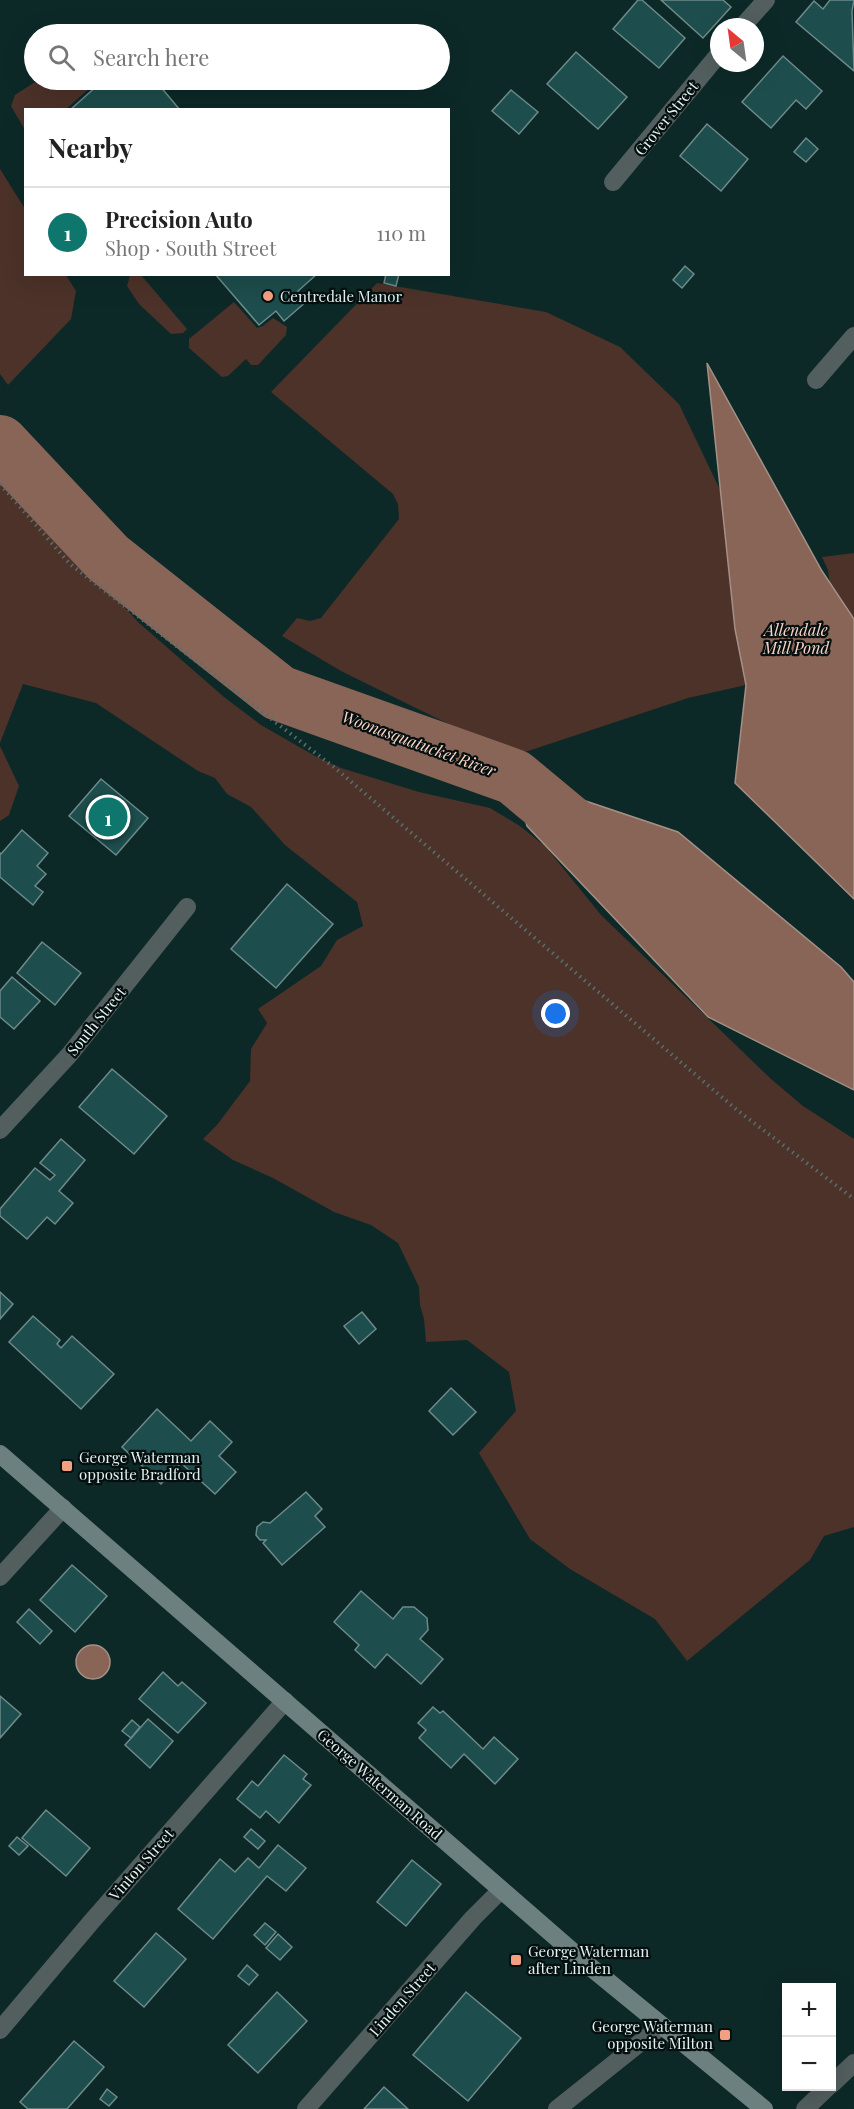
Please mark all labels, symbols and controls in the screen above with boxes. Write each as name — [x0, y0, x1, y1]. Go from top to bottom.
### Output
north arrow — [710, 18, 764, 72]
search box — [24, 24, 450, 90]
icon: search — [45, 41, 78, 74]
text: Search here — [93, 42, 209, 72]
street label: Grover Street — [630, 76, 703, 159]
text: Nearby — [48, 130, 133, 165]
text: Precision Auto — [105, 204, 253, 234]
text: 1 — [64, 219, 71, 246]
text: 110 m — [376, 219, 426, 246]
text: Shop · South Street — [105, 234, 276, 261]
place label: Centredale Manor — [280, 286, 402, 306]
marker: Centredale Manor — [261, 289, 275, 303]
water label: Allendale Mill Pond — [762, 619, 830, 658]
water label: Woonasquatucket River — [339, 705, 500, 781]
pin: 1 — [88, 794, 128, 840]
street label: South Street — [62, 982, 130, 1060]
your location — [541, 999, 570, 1028]
place label: George Waterman opposite Bradford — [79, 1447, 201, 1484]
marker: George Waterman opposite Bradford — [60, 1459, 74, 1473]
street label: George Waterman Road — [313, 1724, 447, 1844]
street label: Vinton Street — [104, 1823, 178, 1905]
place label: George Waterman after Linden — [528, 1941, 649, 1978]
marker: George Waterman after Linden — [509, 1953, 523, 1967]
street label: Linden Street — [364, 1957, 440, 2040]
map controls — [782, 1983, 836, 2091]
button: + — [782, 1983, 836, 2037]
place label: George Waterman opposite Milton — [592, 2016, 713, 2053]
marker: George Waterman opposite Milton — [718, 2028, 732, 2042]
button: − — [782, 2037, 836, 2091]

